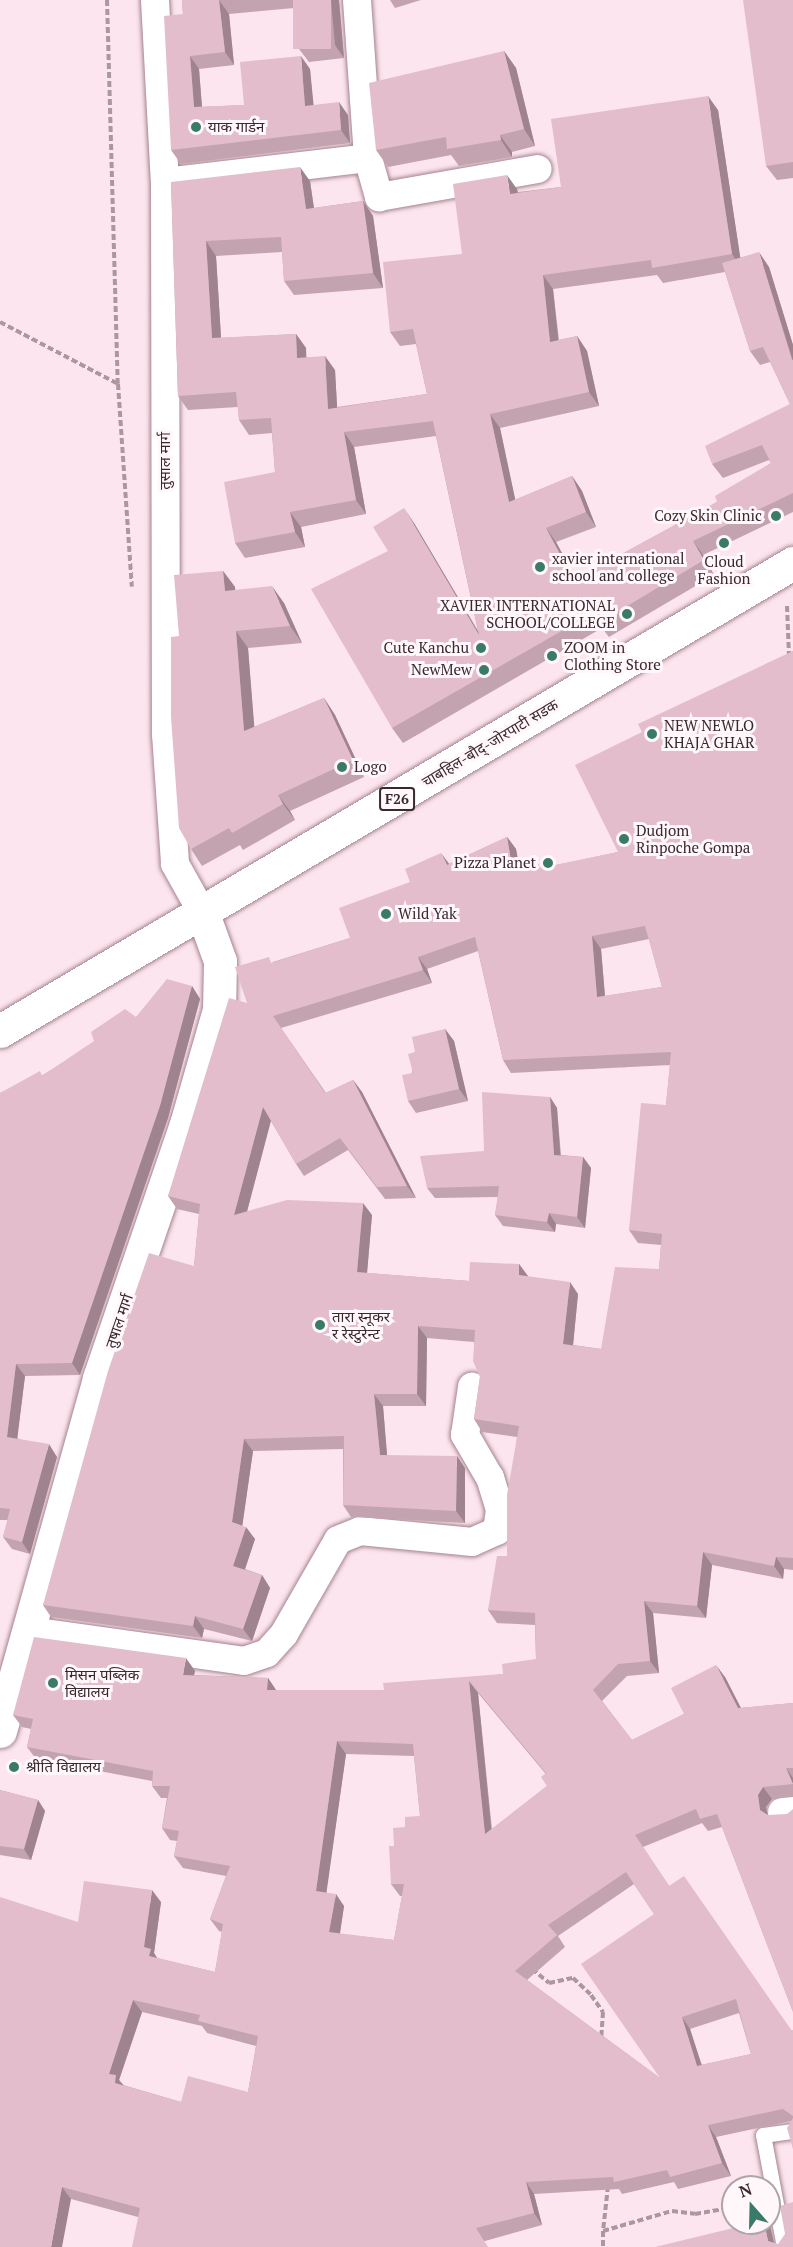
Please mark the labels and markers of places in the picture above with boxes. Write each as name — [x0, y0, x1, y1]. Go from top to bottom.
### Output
place label: याक गार्डन — [208, 118, 264, 136]
marker: याक गार्डन — [189, 120, 203, 134]
place label: Cozy Skin Clinic — [654, 507, 762, 525]
marker: Cozy Skin Clinic — [767, 507, 785, 525]
marker: Cloud Fashion — [717, 536, 731, 550]
place label: xavier international school and college — [552, 549, 685, 584]
place label: Cloud Fashion — [698, 552, 750, 587]
marker: xavier international school and college — [533, 560, 547, 574]
place label: XAVIER INTERNATIONAL SCHOOL/COLLEGE — [440, 596, 615, 631]
marker: XAVIER INTERNATIONAL SCHOOL/COLLEGE — [620, 607, 634, 621]
place label: ZOOM in Clothing Store — [564, 638, 661, 673]
place label: Cute Kanchu — [383, 639, 469, 657]
marker: Cute Kanchu — [474, 641, 488, 655]
marker: ZOOM in Clothing Store — [545, 649, 559, 663]
place label: NewMew — [411, 661, 472, 679]
marker: NewMew — [477, 663, 491, 677]
place label: NEW NEWLO KHAJA GHAR — [664, 716, 755, 751]
marker: NEW NEWLO KHAJA GHAR — [645, 727, 659, 741]
place label: Logo — [354, 758, 387, 776]
marker: Logo — [335, 760, 349, 774]
place label: Dudjom Rinpoche Gompa — [636, 821, 750, 856]
marker: Dudjom Rinpoche Gompa — [617, 832, 631, 846]
place label: Pizza Planet — [454, 854, 536, 872]
marker: Pizza Planet — [541, 856, 555, 870]
place label: Wild Yak — [398, 905, 457, 923]
marker: Wild Yak — [379, 907, 393, 921]
place label: तारा स्नूकर र रेस्टुरेन्ट — [332, 1307, 390, 1342]
marker: तारा स्नूकर र रेस्टुरेन्ट — [313, 1318, 327, 1332]
place label: मिसन पब्लिक विद्यालय — [65, 1665, 139, 1700]
marker: मिसन पब्लिक विद्यालय — [46, 1676, 60, 1690]
place label: श्रीति विद्यालय — [26, 1758, 101, 1776]
marker: श्रीति विद्यालय — [7, 1760, 21, 1774]

